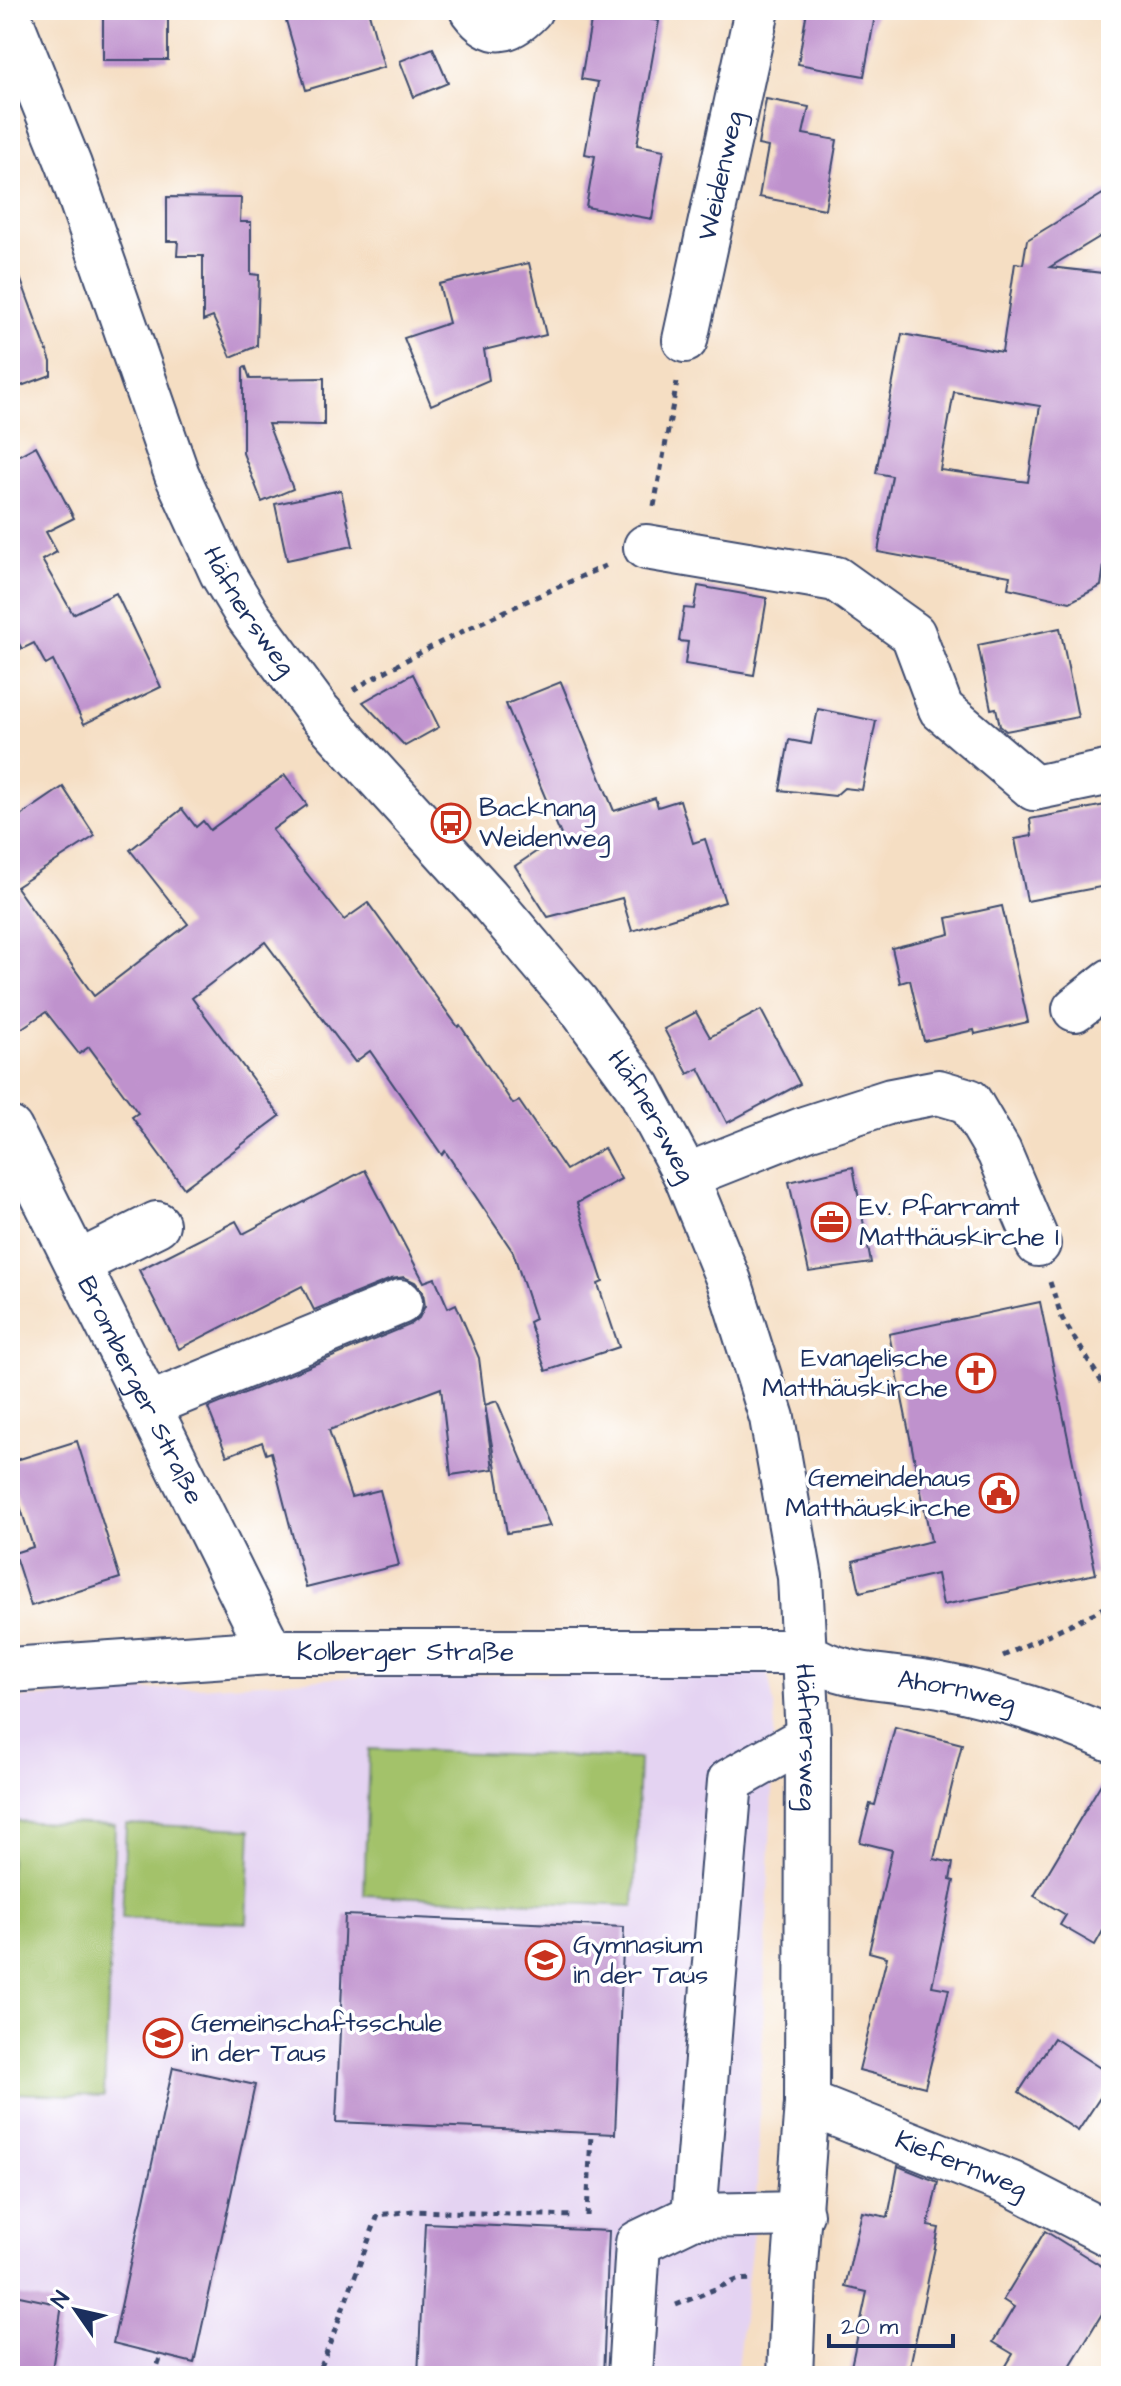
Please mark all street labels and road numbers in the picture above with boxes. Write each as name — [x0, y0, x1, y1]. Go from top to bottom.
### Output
street label: Weidenweg — [689, 108, 754, 244]
street label: Häfnersweg — [194, 541, 304, 684]
street label: Häfnersweg — [599, 1043, 704, 1189]
street label: Bromberger Straße — [68, 1270, 212, 1510]
street label: Kolberger Straße — [297, 1634, 514, 1672]
street label: Ahornweg — [896, 1661, 1020, 1723]
street label: Häfnersweg — [786, 1663, 826, 1811]
street label: Kiefernweg — [890, 2122, 1034, 2209]

